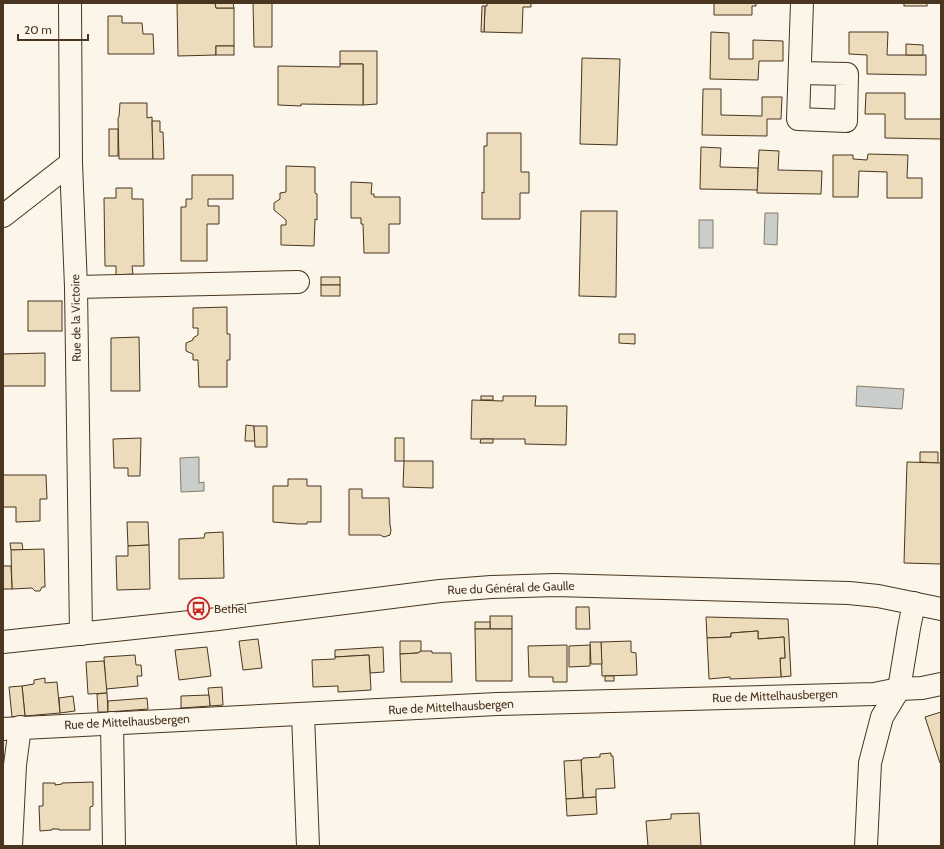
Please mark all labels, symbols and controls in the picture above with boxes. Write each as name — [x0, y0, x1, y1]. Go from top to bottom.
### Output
scale bar — [18, 16, 88, 42]
text: 20 m — [24, 22, 52, 37]
street label: Rue de la Victoire — [67, 274, 84, 362]
street label: Rue du Général de Gaulle — [447, 578, 575, 597]
bus stop icon: Bethel — [186, 596, 212, 622]
place label: Bethel — [214, 601, 247, 616]
street label: Rue de Mittelhausbergen — [712, 686, 838, 705]
street label: Rue de Mittelhausbergen — [388, 696, 514, 717]
street label: Rue de Mittelhausbergen — [64, 711, 190, 732]

